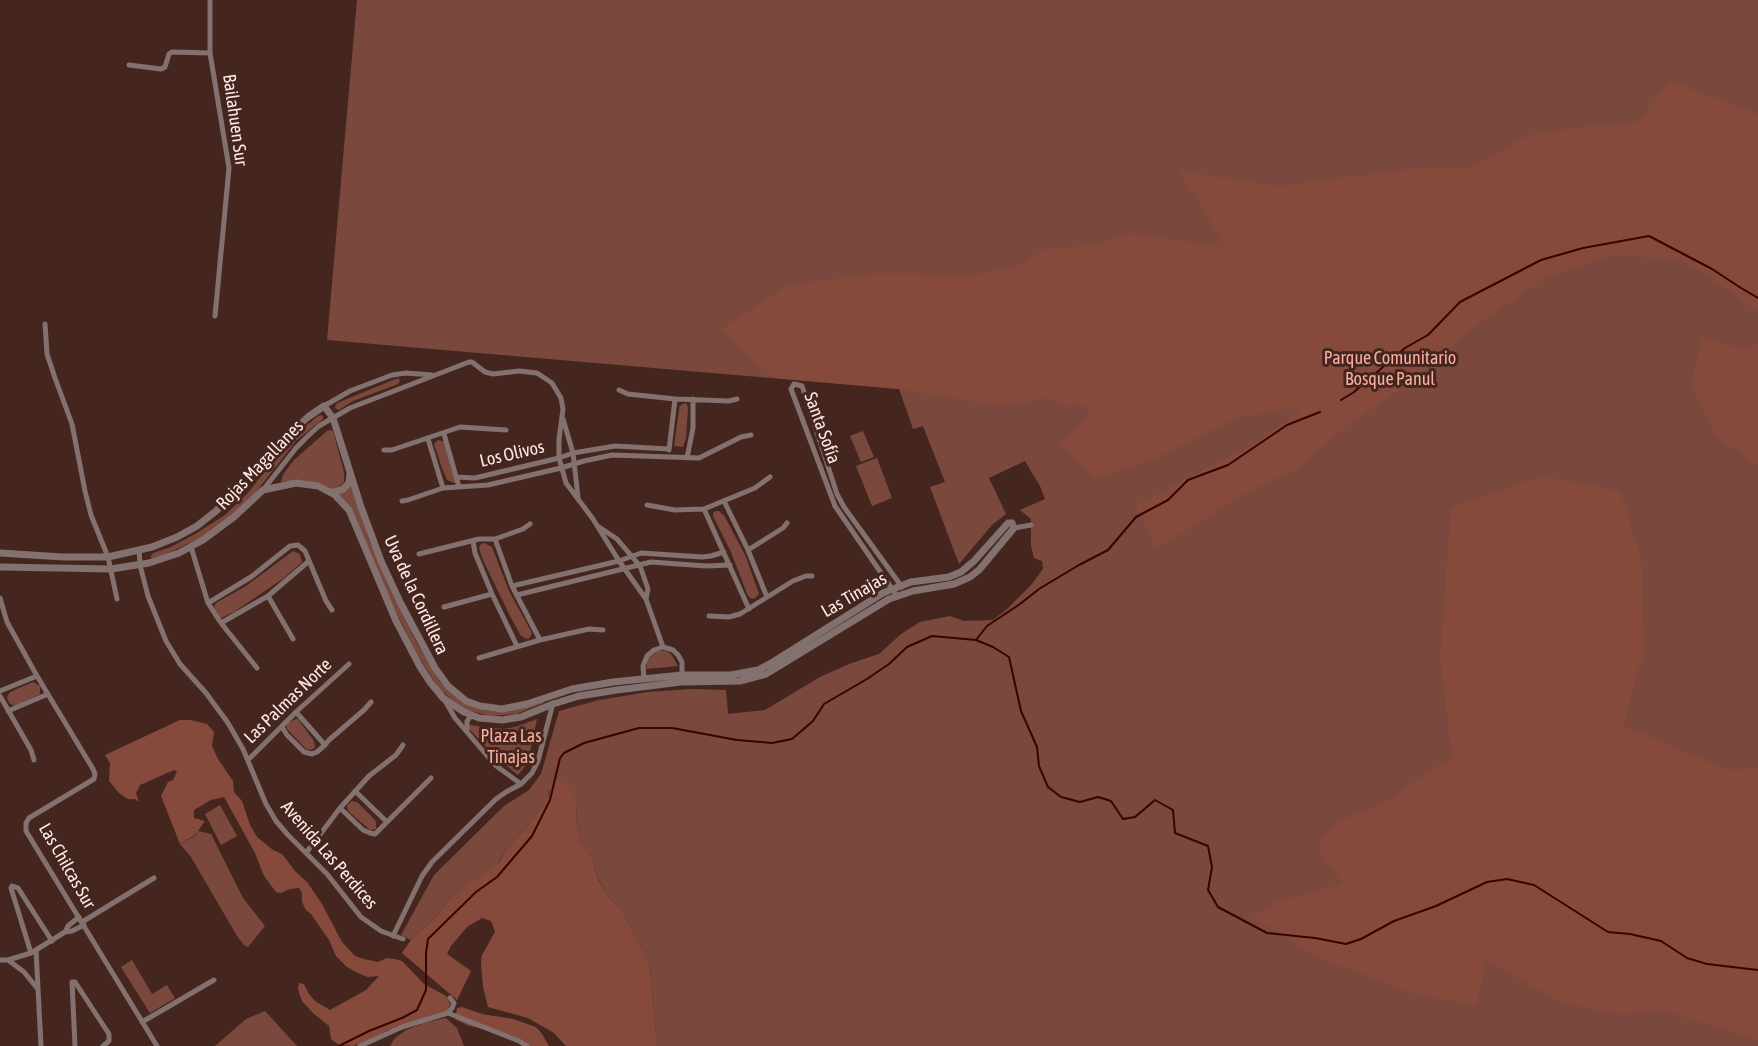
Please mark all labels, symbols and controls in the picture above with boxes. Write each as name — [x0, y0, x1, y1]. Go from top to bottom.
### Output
street label: Bailahuen Sur — [218, 73, 252, 167]
park label: Parque Comunitario Bosque Panul — [1324, 347, 1456, 389]
street label: Santa Sofía — [799, 389, 845, 467]
street label: Rojas Magallanes — [212, 416, 308, 514]
street label: Los Olivos — [478, 436, 546, 472]
street label: Uva de la Cordillera — [379, 532, 453, 658]
street label: Las Tinajas — [818, 568, 890, 622]
street label: Las Palmas Norte — [240, 654, 336, 748]
park label: Plaza Las Tinajas — [481, 725, 541, 768]
street label: Avenida Las Perdices — [276, 796, 382, 914]
street label: Las Chilcas Sur — [34, 819, 100, 913]

